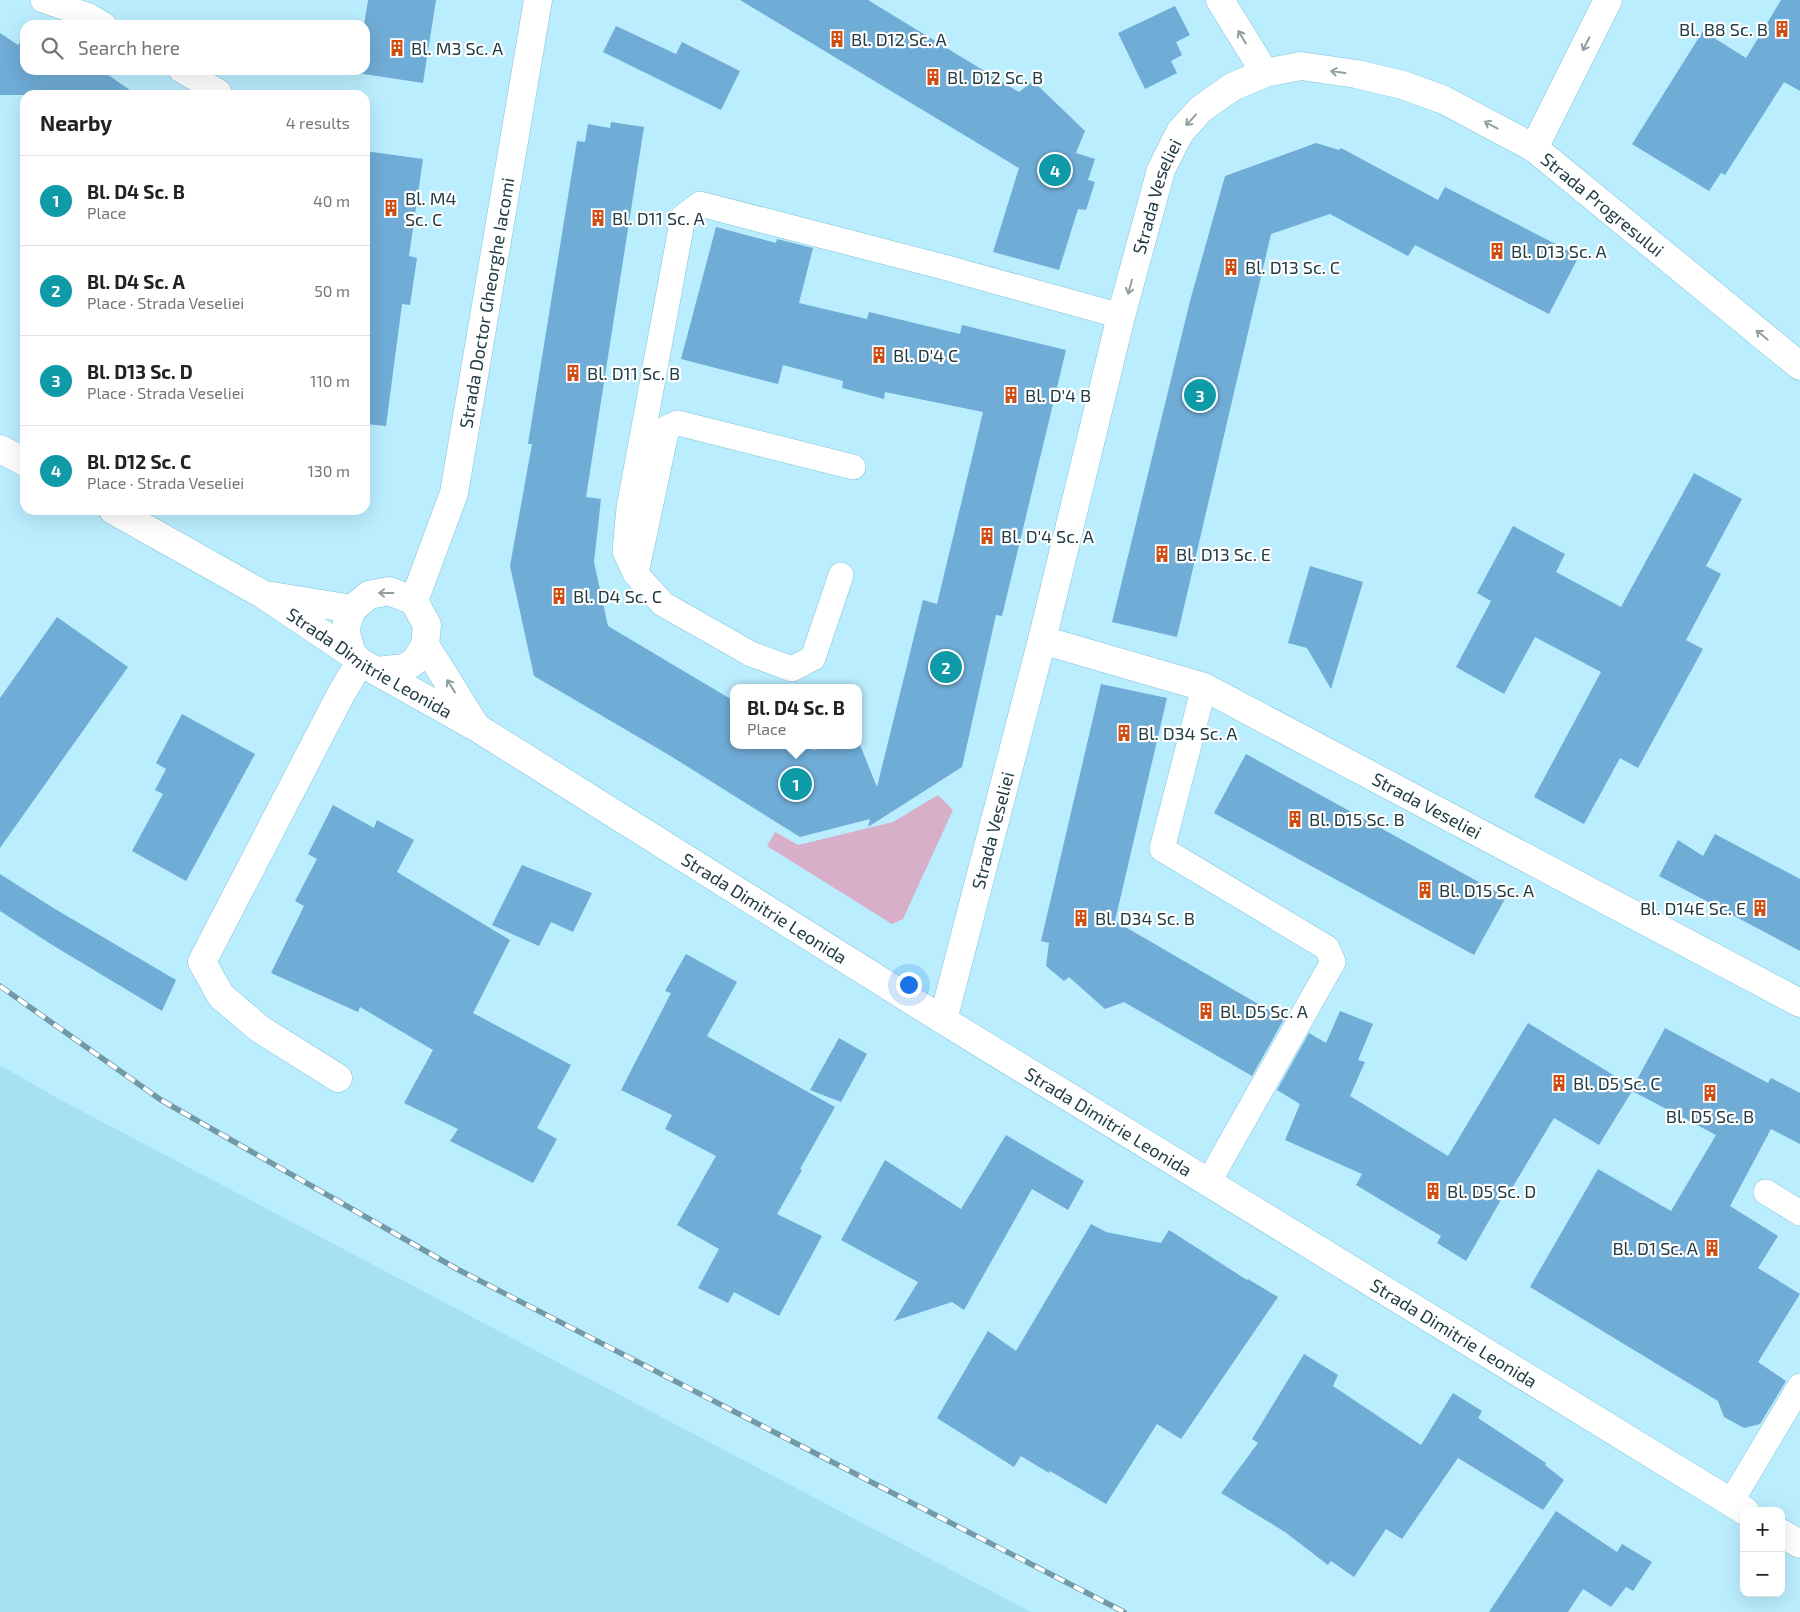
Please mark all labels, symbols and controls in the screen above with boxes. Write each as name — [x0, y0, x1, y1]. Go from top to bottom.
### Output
place label: Bl. B8 Sc. B — [1679, 18, 1768, 40]
building icon: Bl. B8 Sc. B — [1772, 19, 1792, 39]
search box — [20, 20, 370, 75]
place label: Bl. D12 Sc. A — [851, 28, 947, 50]
building icon: Bl. D12 Sc. A — [827, 29, 847, 49]
one-way arrow — [1237, 30, 1247, 44]
icon: search — [38, 34, 66, 62]
text: Search here — [78, 36, 180, 59]
one-way arrow — [1581, 36, 1591, 51]
place label: Bl. M3 Sc. A — [411, 37, 504, 59]
building icon: Bl. M3 Sc. A — [387, 38, 407, 58]
place label: Bl. D12 Sc. B — [947, 66, 1043, 88]
one-way arrow — [1331, 66, 1347, 76]
building icon: Bl. D12 Sc. B — [923, 67, 943, 87]
text: Nearby — [40, 110, 112, 135]
text: 4 results — [286, 113, 350, 132]
one-way arrow — [1185, 113, 1197, 126]
one-way arrow — [1483, 120, 1498, 130]
street label: Strada Veseliei — [1127, 135, 1186, 257]
street label: Strada Progresului — [1537, 148, 1669, 261]
pin: 4 — [1039, 151, 1071, 189]
street label: Strada Doctor Gheorghe Iacomi — [454, 176, 519, 430]
text: Bl. D4 Sc. B — [87, 180, 185, 203]
place label: Bl. M4 Sc. C — [405, 187, 457, 230]
text: 1 — [53, 191, 59, 210]
text: 40 m — [313, 191, 350, 210]
building icon: Bl. M4 Sc. C — [381, 198, 401, 218]
text: Place — [87, 203, 126, 222]
place label: Bl. D11 Sc. A — [612, 207, 706, 229]
building icon: Bl. D11 Sc. A — [588, 208, 608, 228]
place label: Bl. D13 Sc. A — [1511, 240, 1607, 262]
building icon: Bl. D13 Sc. A — [1487, 241, 1507, 261]
place label: Bl. D13 Sc. C — [1245, 256, 1340, 278]
building icon: Bl. D13 Sc. C — [1221, 257, 1241, 277]
text: Bl. D4 Sc. A — [87, 270, 185, 293]
one-way arrow — [1124, 278, 1134, 294]
text: 2 — [51, 281, 61, 300]
text: 50 m — [314, 281, 350, 300]
text: Place · Strada Veseliei — [87, 293, 244, 312]
one-way arrow — [1756, 330, 1769, 341]
place label: Bl. D'4 C — [893, 344, 958, 366]
building icon: Bl. D'4 C — [869, 345, 889, 365]
text: Bl. D13 Sc. D — [87, 360, 193, 383]
place label: Bl. D11 Sc. B — [587, 362, 680, 384]
building icon: Bl. D11 Sc. B — [563, 363, 583, 383]
text: 3 — [51, 371, 61, 390]
text: 110 m — [310, 371, 350, 390]
pin: 3 — [1184, 376, 1216, 414]
text: Place · Strada Veseliei — [87, 383, 244, 402]
place label: Bl. D'4 B — [1025, 384, 1091, 406]
building icon: Bl. D'4 B — [1001, 385, 1021, 405]
text: Bl. D12 Sc. C — [87, 450, 191, 473]
text: 4 — [51, 461, 61, 480]
text: 130 m — [308, 461, 350, 480]
text: Place · Strada Veseliei — [87, 473, 244, 492]
place label: Bl. D'4 Sc. A — [1001, 525, 1095, 547]
building icon: Bl. D'4 Sc. A — [977, 526, 997, 546]
place label: Bl. D13 Sc. E — [1176, 543, 1271, 565]
building icon: Bl. D13 Sc. E — [1152, 544, 1172, 564]
place label: Bl. D4 Sc. C — [573, 585, 662, 607]
building icon: Bl. D4 Sc. C — [549, 586, 569, 606]
one-way arrow — [378, 588, 394, 598]
street label: Strada Dimitrie Leonida — [283, 603, 456, 723]
pin: 2 — [930, 648, 962, 686]
one-way arrow — [445, 679, 455, 693]
popup — [730, 684, 862, 749]
text: Bl. D4 Sc. B — [747, 696, 845, 719]
text: Place — [747, 719, 786, 738]
place label: Bl. D34 Sc. A — [1138, 722, 1238, 744]
building icon: Bl. D34 Sc. A — [1114, 723, 1134, 743]
pin: 1 — [780, 765, 812, 803]
street label: Strada Veseliei — [1369, 767, 1485, 843]
street label: Strada Veseliei — [967, 769, 1018, 891]
place label: Bl. D15 Sc. B — [1309, 808, 1405, 830]
building icon: Bl. D15 Sc. B — [1285, 809, 1305, 829]
street label: Strada Dimitrie Leonida — [678, 848, 851, 968]
place label: Bl. D15 Sc. A — [1439, 879, 1535, 901]
building icon: Bl. D15 Sc. A — [1415, 880, 1435, 900]
place label: Bl. D14E Sc. E — [1640, 897, 1746, 919]
building icon: Bl. D14E Sc. E — [1750, 898, 1770, 918]
place label: Bl. D34 Sc. B — [1095, 907, 1195, 929]
building icon: Bl. D34 Sc. B — [1071, 908, 1091, 928]
your location — [896, 972, 922, 998]
place label: Bl. D5 Sc. A — [1220, 1000, 1309, 1022]
building icon: Bl. D5 Sc. A — [1196, 1001, 1216, 1021]
street label: Strada Dimitrie Leonida — [1021, 1062, 1196, 1181]
place label: Bl. D5 Sc. C — [1573, 1072, 1661, 1094]
building icon: Bl. D5 Sc. C — [1549, 1073, 1569, 1093]
building icon: Bl. D5 Sc. B — [1700, 1083, 1720, 1103]
place label: Bl. D5 Sc. B — [1666, 1105, 1754, 1127]
place label: Bl. D5 Sc. D — [1447, 1180, 1536, 1202]
building icon: Bl. D5 Sc. D — [1423, 1181, 1443, 1201]
place label: Bl. D1 Sc. A — [1612, 1237, 1699, 1259]
building icon: Bl. D1 Sc. A — [1702, 1238, 1722, 1258]
street label: Strada Dimitrie Leonida — [1367, 1274, 1541, 1392]
map controls — [1740, 1507, 1785, 1597]
button: + — [1740, 1507, 1785, 1552]
button: − — [1740, 1552, 1785, 1597]

